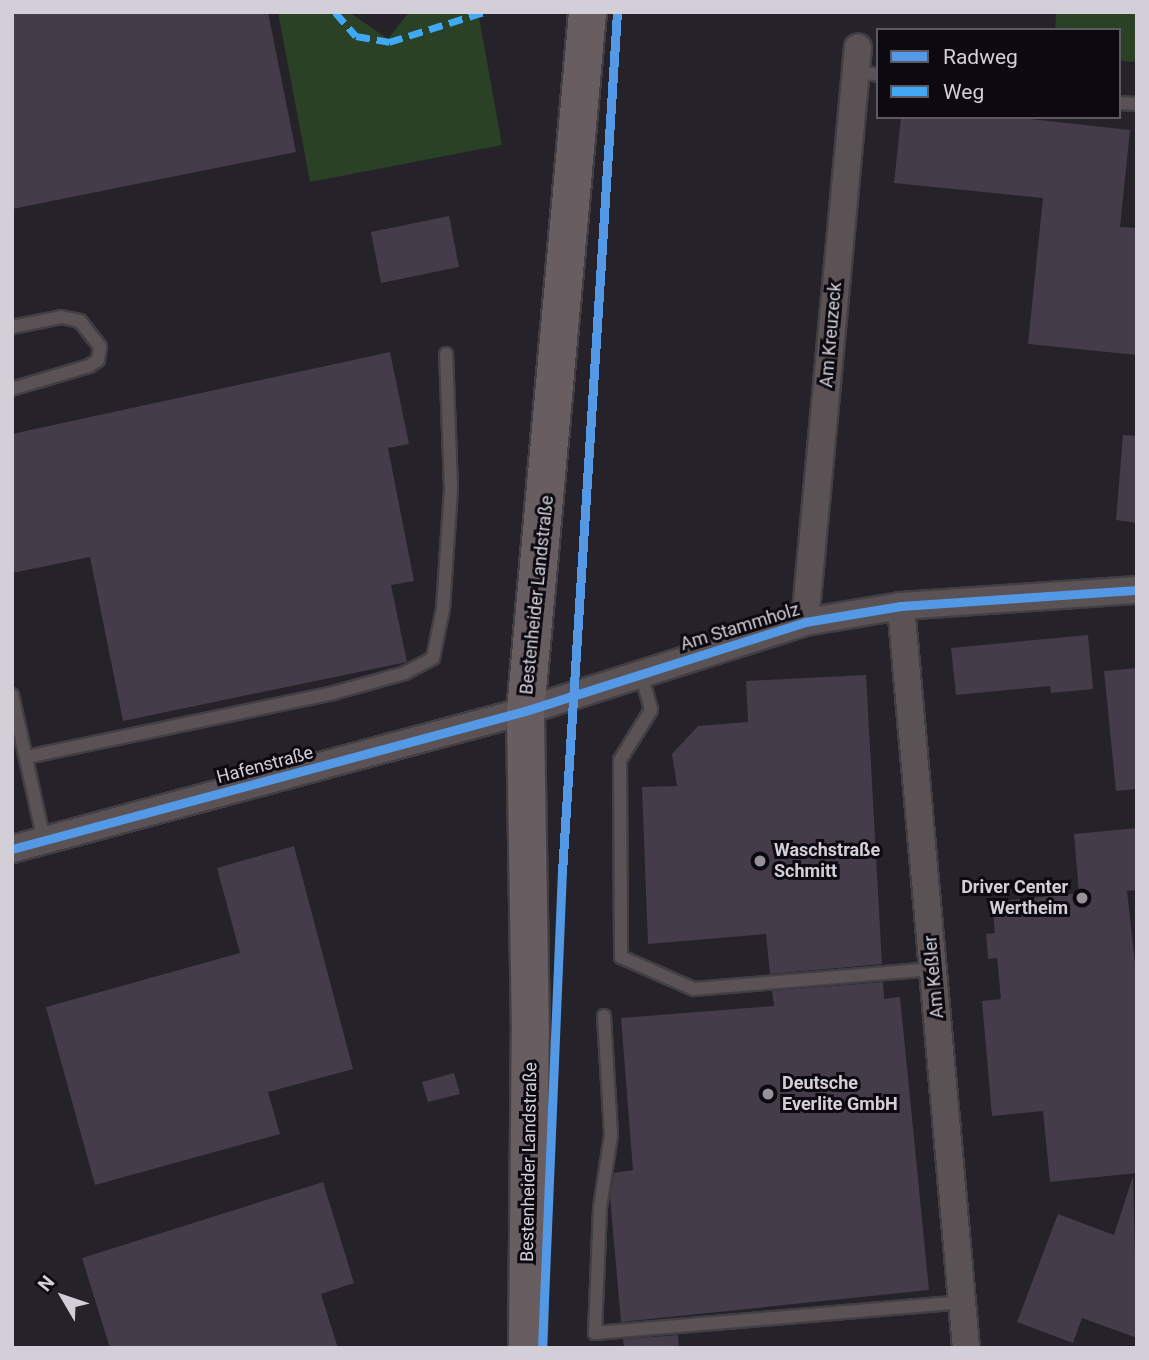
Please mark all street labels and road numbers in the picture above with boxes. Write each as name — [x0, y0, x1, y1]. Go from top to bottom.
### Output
street label: Am Kreuzeck — [816, 281, 846, 389]
street label: Bestenheider Landstraße — [516, 494, 558, 696]
street label: Am Stammholz — [678, 599, 802, 655]
street label: Hafenstraße — [214, 742, 316, 788]
street label: Am Keßler — [920, 935, 948, 1019]
street label: Bestenheider Landstraße — [516, 1062, 542, 1262]

